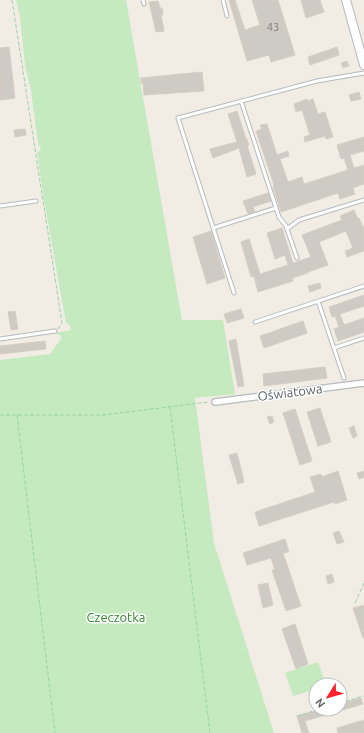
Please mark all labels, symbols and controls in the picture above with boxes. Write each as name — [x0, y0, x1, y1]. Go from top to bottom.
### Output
house number: 43 — [267, 21, 279, 33]
street label: Oświatowa — [257, 381, 323, 403]
park label: Czeczotka — [87, 610, 145, 624]
north arrow — [308, 677, 348, 717]
text: N — [313, 696, 327, 710]

